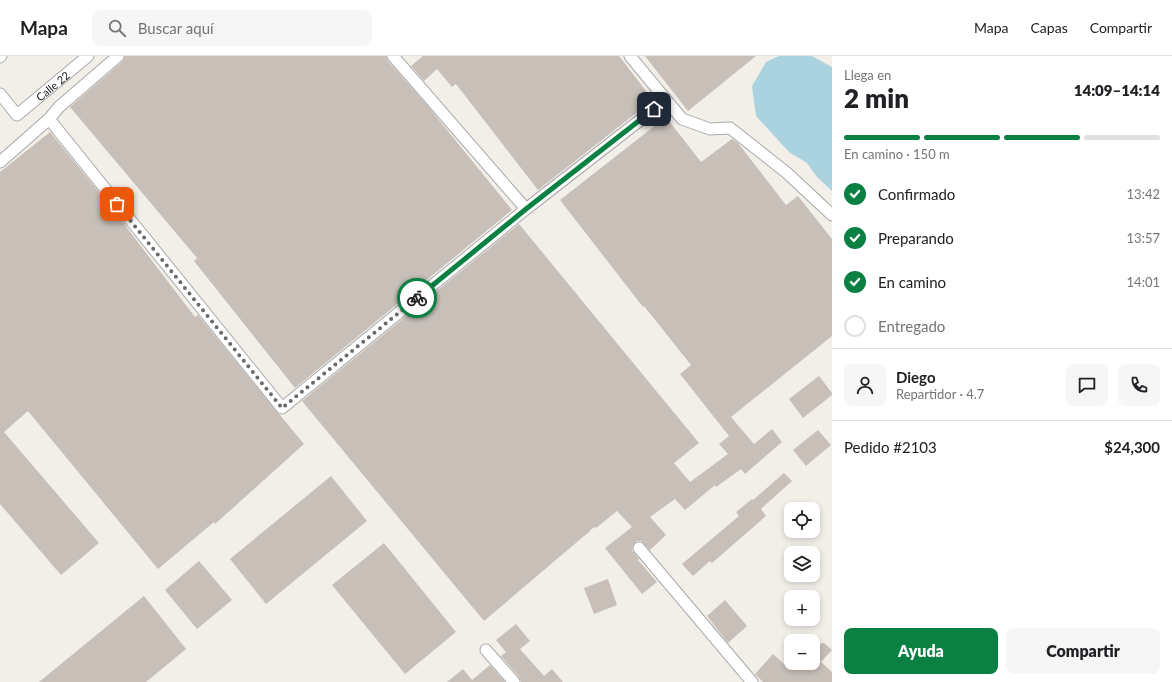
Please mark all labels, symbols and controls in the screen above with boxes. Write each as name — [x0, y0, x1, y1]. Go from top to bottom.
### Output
search box — [92, 10, 372, 46]
text: Mapa — [20, 16, 68, 39]
icon: search — [106, 17, 128, 39]
text: Buscar aquí — [138, 19, 214, 37]
text: Mapa — [974, 19, 1009, 36]
text: Capas — [1031, 19, 1068, 36]
text: Compartir — [1090, 19, 1152, 36]
text: Llega en — [844, 67, 891, 83]
street label: Calle 22 — [33, 68, 72, 103]
text: 14:09–14:14 — [1074, 81, 1160, 99]
text: 2 min — [844, 82, 909, 114]
pin — [637, 92, 671, 126]
icon: home — [643, 98, 665, 120]
text: En camino · 150 m — [844, 146, 950, 162]
icon: check — [844, 183, 866, 205]
text: Confirmado — [878, 185, 955, 203]
text: 13:42 — [1127, 186, 1160, 202]
pin — [100, 187, 134, 221]
icon: bag — [106, 193, 128, 215]
icon: check — [844, 227, 866, 249]
text: Preparando — [878, 229, 954, 247]
text: 13:57 — [1127, 230, 1160, 246]
icon: check — [844, 271, 866, 293]
text: En camino — [878, 273, 946, 291]
text: 14:01 — [1127, 274, 1160, 290]
courier — [397, 278, 437, 318]
icon: bike — [406, 287, 428, 309]
text: Entregado — [878, 317, 945, 335]
button: person — [844, 364, 886, 406]
button: chat — [1066, 364, 1108, 406]
button: phone — [1118, 364, 1160, 406]
text: Diego — [896, 368, 936, 386]
text: Repartidor · 4.7 — [896, 386, 984, 402]
text: Pedido #2103 — [844, 438, 937, 456]
text: $24,300 — [1104, 438, 1160, 456]
map controls — [784, 502, 820, 670]
button: locate — [784, 502, 820, 538]
button: layers — [784, 546, 820, 582]
button: + — [784, 590, 820, 626]
button: Ayuda — [844, 628, 998, 674]
button: Compartir — [1006, 628, 1160, 674]
button: − — [784, 634, 820, 670]

